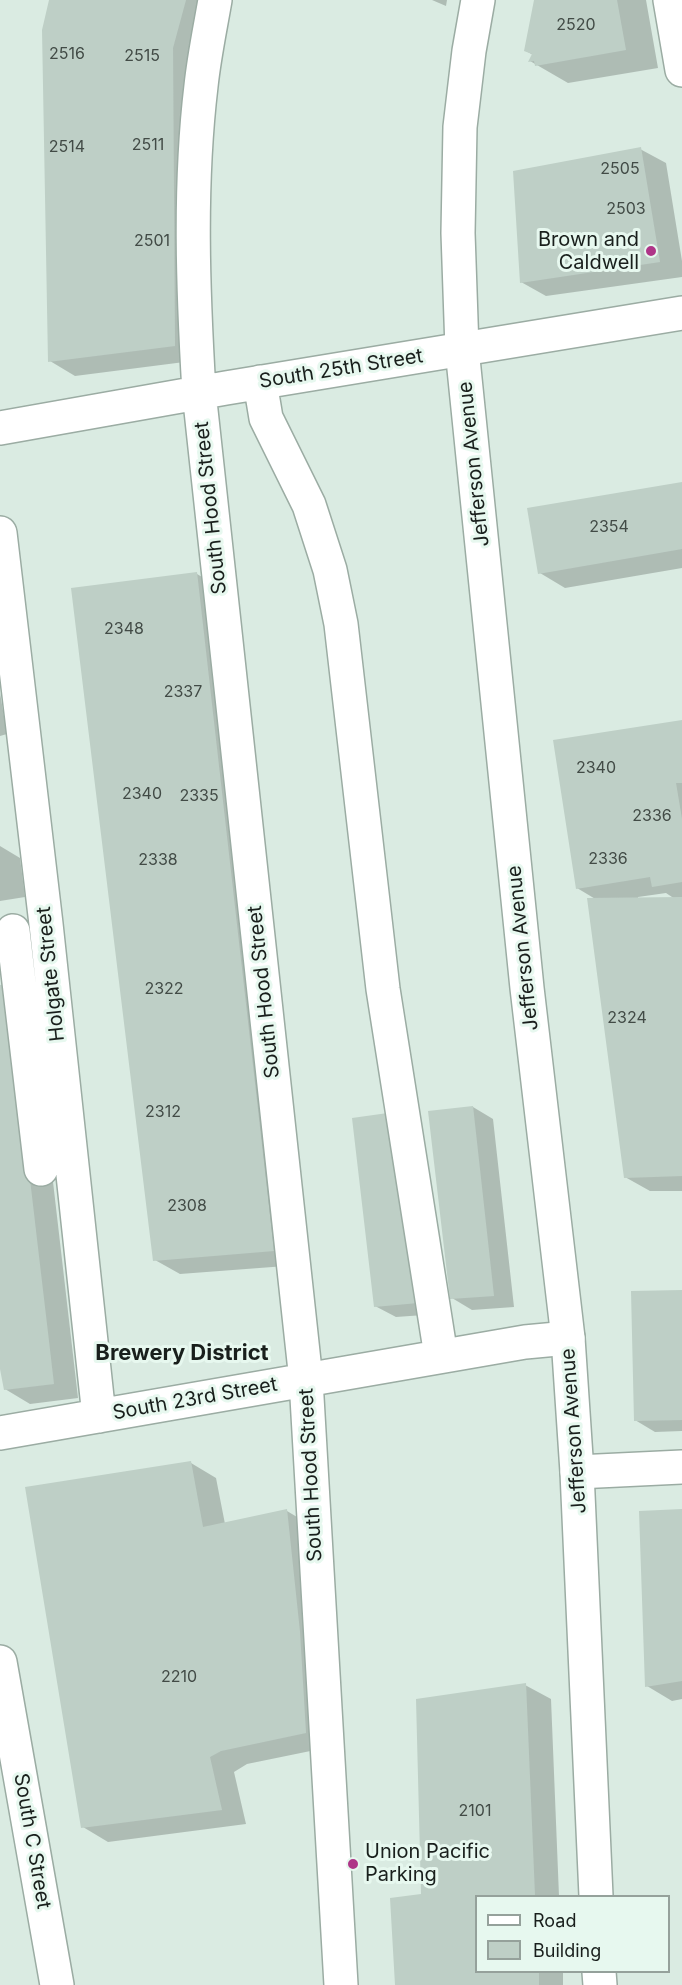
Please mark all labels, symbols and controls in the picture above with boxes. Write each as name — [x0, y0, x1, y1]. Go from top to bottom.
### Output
house number: 2520 — [556, 15, 596, 35]
house number: 2516 — [49, 44, 85, 64]
house number: 2515 — [124, 46, 160, 66]
house number: 2511 — [132, 135, 164, 155]
house number: 2514 — [49, 137, 85, 157]
house number: 2505 — [600, 159, 640, 179]
house number: 2503 — [606, 199, 646, 219]
place label: Brown and Caldwell — [538, 228, 639, 275]
house number: 2501 — [134, 231, 170, 251]
marker: Brown and Caldwell — [644, 244, 658, 258]
street label: South 25th Street — [257, 344, 425, 394]
street label: Jefferson Avenue — [453, 380, 495, 548]
street label: South Hood Street — [190, 420, 232, 596]
house number: 2354 — [589, 517, 629, 537]
house number: 2348 — [104, 619, 144, 639]
house number: 2337 — [164, 682, 202, 702]
house number: 2340 — [576, 758, 616, 778]
house number: 2340 — [122, 784, 162, 804]
house number: 2335 — [179, 786, 219, 806]
house number: 2336 — [632, 806, 672, 826]
house number: 2336 — [588, 849, 628, 869]
house number: 2338 — [138, 850, 178, 870]
street label: Jefferson Avenue — [502, 864, 544, 1032]
street label: South Hood Street — [243, 904, 285, 1080]
street label: Holgate Street — [32, 905, 70, 1043]
house number: 2322 — [144, 979, 184, 999]
house number: 2324 — [607, 1008, 647, 1028]
house number: 2312 — [145, 1102, 181, 1122]
house number: 2308 — [167, 1196, 207, 1216]
district label: Brewery District — [95, 1340, 269, 1366]
street label: Jefferson Avenue — [556, 1347, 592, 1515]
street label: South 23rd Street — [111, 1373, 279, 1425]
street label: South Hood Street — [294, 1388, 328, 1562]
house number: 2210 — [161, 1667, 197, 1687]
street label: South C Street — [8, 1771, 56, 1911]
house number: 2101 — [459, 1801, 491, 1821]
place label: Union Pacific Parking — [365, 1840, 490, 1887]
marker: Union Pacific Parking — [346, 1857, 360, 1871]
legend — [475, 1895, 670, 1973]
text: Road — [533, 1910, 576, 1931]
text: Building — [533, 1940, 601, 1961]

